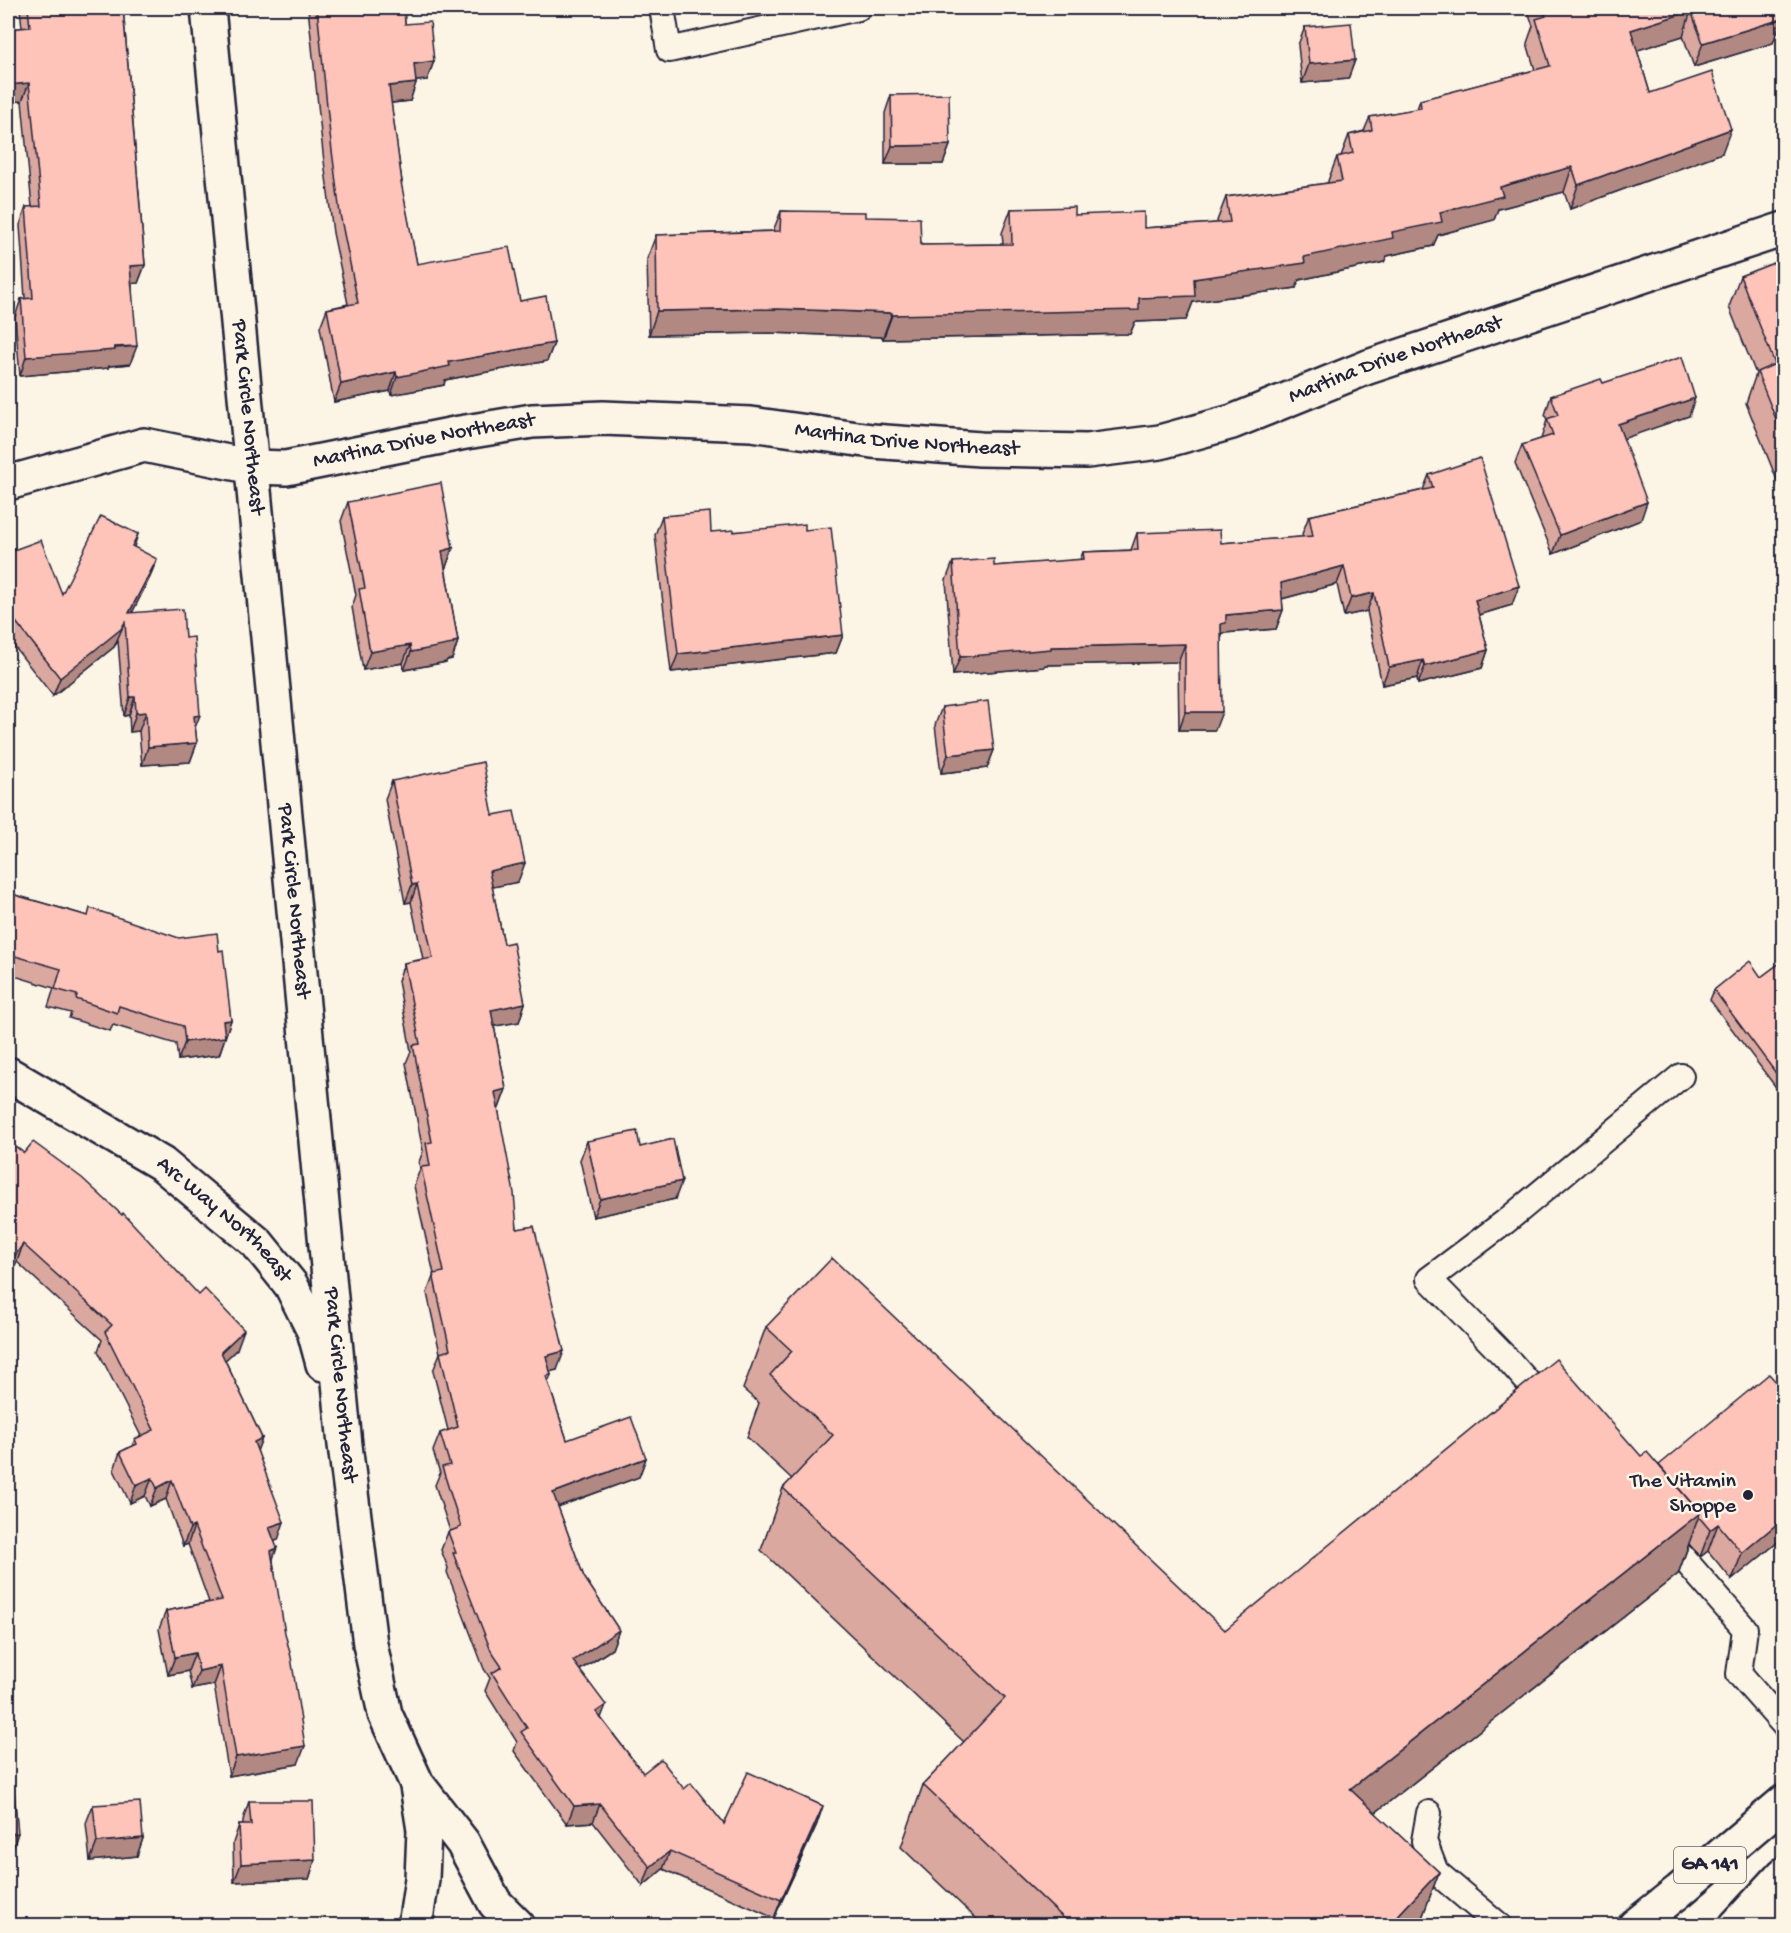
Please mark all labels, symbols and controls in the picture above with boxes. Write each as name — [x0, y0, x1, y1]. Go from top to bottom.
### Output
street label: Martina Drive Northeast — [1285, 310, 1508, 411]
street label: Park Circle Northeast — [225, 318, 269, 518]
street label: Martina Drive Northeast — [311, 407, 539, 475]
street label: Martina Drive Northeast — [793, 417, 1021, 463]
street label: Park Circle Northeast — [271, 801, 316, 1002]
street label: Arc Way Northeast — [151, 1151, 298, 1290]
street label: Park Circle Northeast — [317, 1285, 363, 1486]
place label: The Vitamin Shoppe — [1628, 1469, 1737, 1520]
marker: The Vitamin Shoppe — [1741, 1488, 1755, 1502]
road number: GA 141 — [1674, 1847, 1746, 1883]

